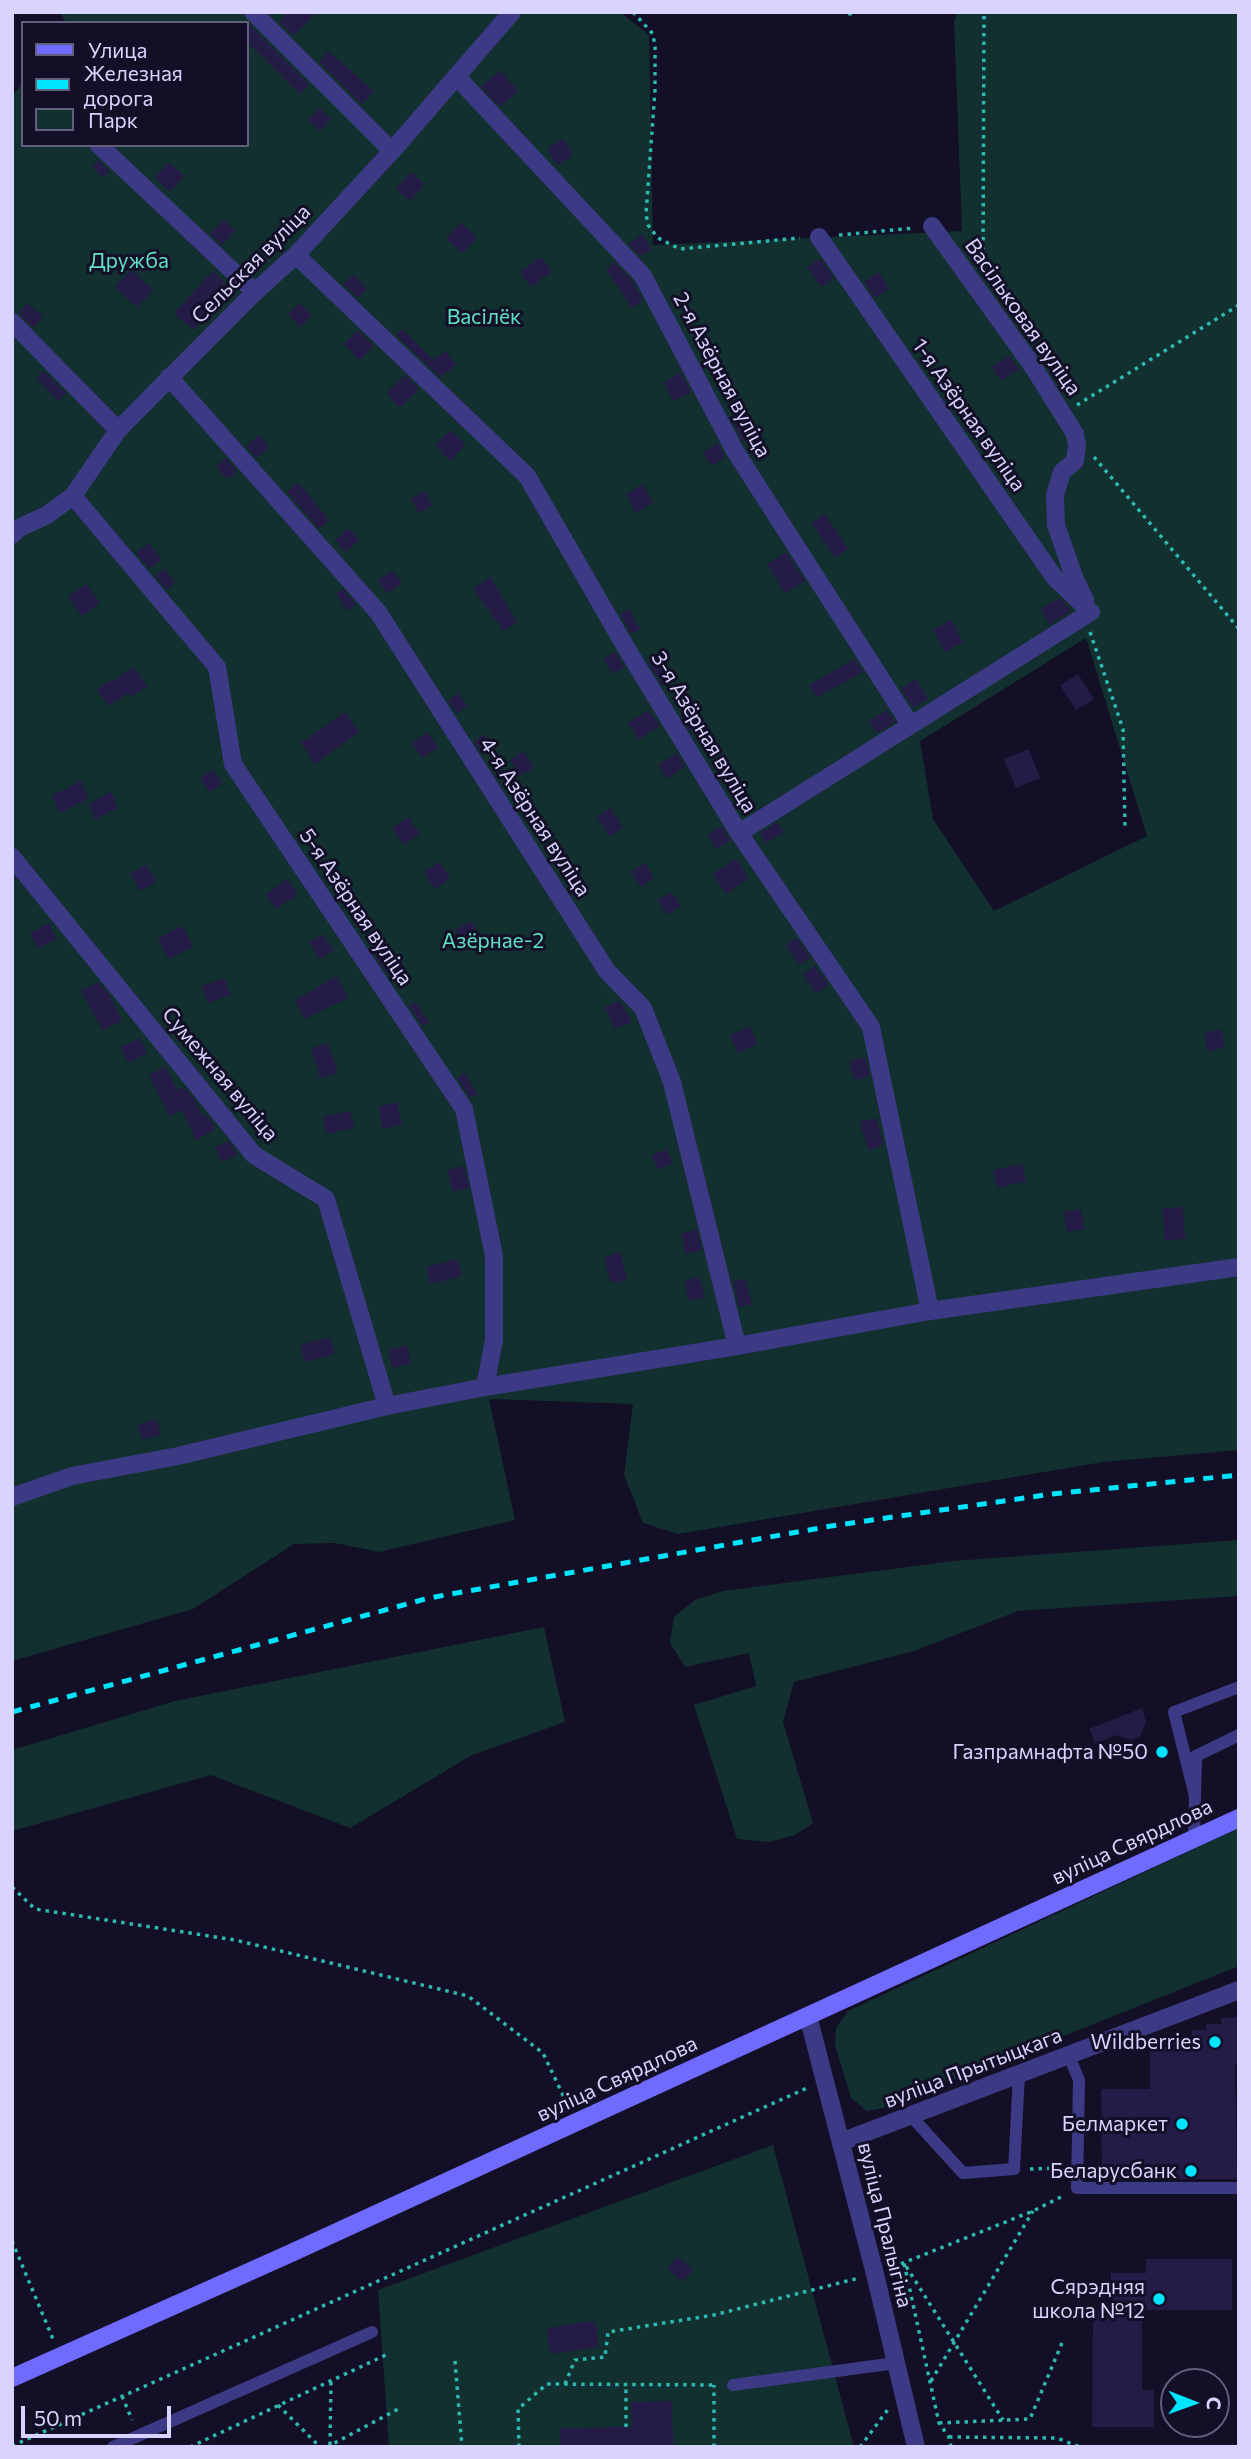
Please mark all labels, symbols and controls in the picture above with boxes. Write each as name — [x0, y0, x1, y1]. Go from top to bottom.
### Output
legend — [21, 21, 248, 147]
text: Улица — [88, 37, 147, 62]
text: Железная дорога — [84, 60, 183, 110]
text: Парк — [88, 107, 138, 132]
street label: Сельская вуліца — [186, 199, 316, 329]
street label: Васільковая вуліца — [960, 234, 1086, 400]
park label: Дружба — [89, 248, 169, 274]
street label: 2-я Азёрная вуліца — [668, 288, 776, 462]
park label: Васілёк — [447, 304, 521, 330]
street label: 1-я Азёрная вуліца — [907, 334, 1031, 496]
street label: 3-я Азёрная вуліца — [646, 647, 762, 817]
street label: 4-я Азёрная вуліца — [474, 733, 596, 901]
street label: 5-я Азёрная вуліца — [294, 824, 418, 990]
park label: Азёрнае-2 — [442, 928, 544, 954]
street label: Сумежная вуліца — [157, 1002, 283, 1146]
place label: Газпрамнафта №50 — [952, 1739, 1148, 1765]
marker: Газпрамнафта №50 — [1154, 1744, 1170, 1760]
street label: вуліца Свярдлова — [1048, 1794, 1216, 1890]
street label: вуліца Прытыцкага — [880, 2022, 1066, 2114]
place label: Wildberries — [1090, 2029, 1201, 2055]
street label: вуліца Свярдлова — [533, 2031, 701, 2127]
marker: Wildberries — [1207, 2034, 1223, 2050]
place label: Белмаркет — [1062, 2111, 1168, 2137]
marker: Белмаркет — [1174, 2116, 1190, 2132]
street label: вуліца Пралыгіна — [852, 2140, 918, 2310]
place label: Беларусбанк — [1050, 2158, 1177, 2184]
marker: Беларусбанк — [1183, 2163, 1199, 2179]
place label: Сярэдняя школа №12 — [1032, 2274, 1145, 2324]
marker: Сярэдняя школа №12 — [1151, 2291, 1167, 2307]
north arrow — [1160, 2368, 1230, 2438]
scale bar — [24, 2392, 175, 2436]
text: С — [1203, 2397, 1226, 2410]
text: 50 m — [34, 2405, 82, 2430]

